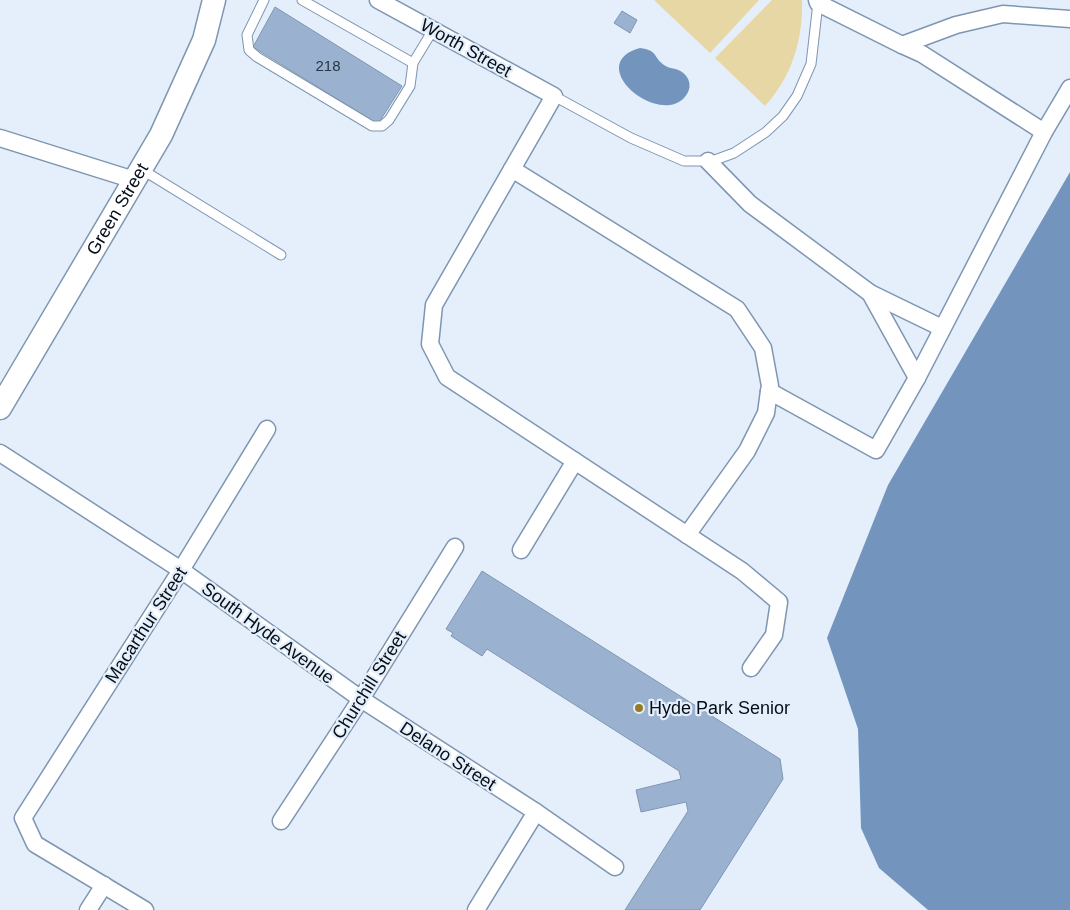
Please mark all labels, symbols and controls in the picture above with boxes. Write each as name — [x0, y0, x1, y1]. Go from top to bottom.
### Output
street label: Worth Street — [417, 15, 515, 81]
house number: 218 — [315, 57, 341, 74]
street label: Green Street — [83, 160, 152, 259]
street label: Macarthur Street — [101, 563, 191, 687]
street label: South Hyde Avenue — [198, 578, 338, 688]
street label: Churchill Street — [328, 628, 410, 742]
place label: Hyde Park Senior — [649, 698, 790, 718]
marker: Hyde Park Senior — [633, 702, 645, 714]
street label: Delano Street — [396, 718, 500, 794]

